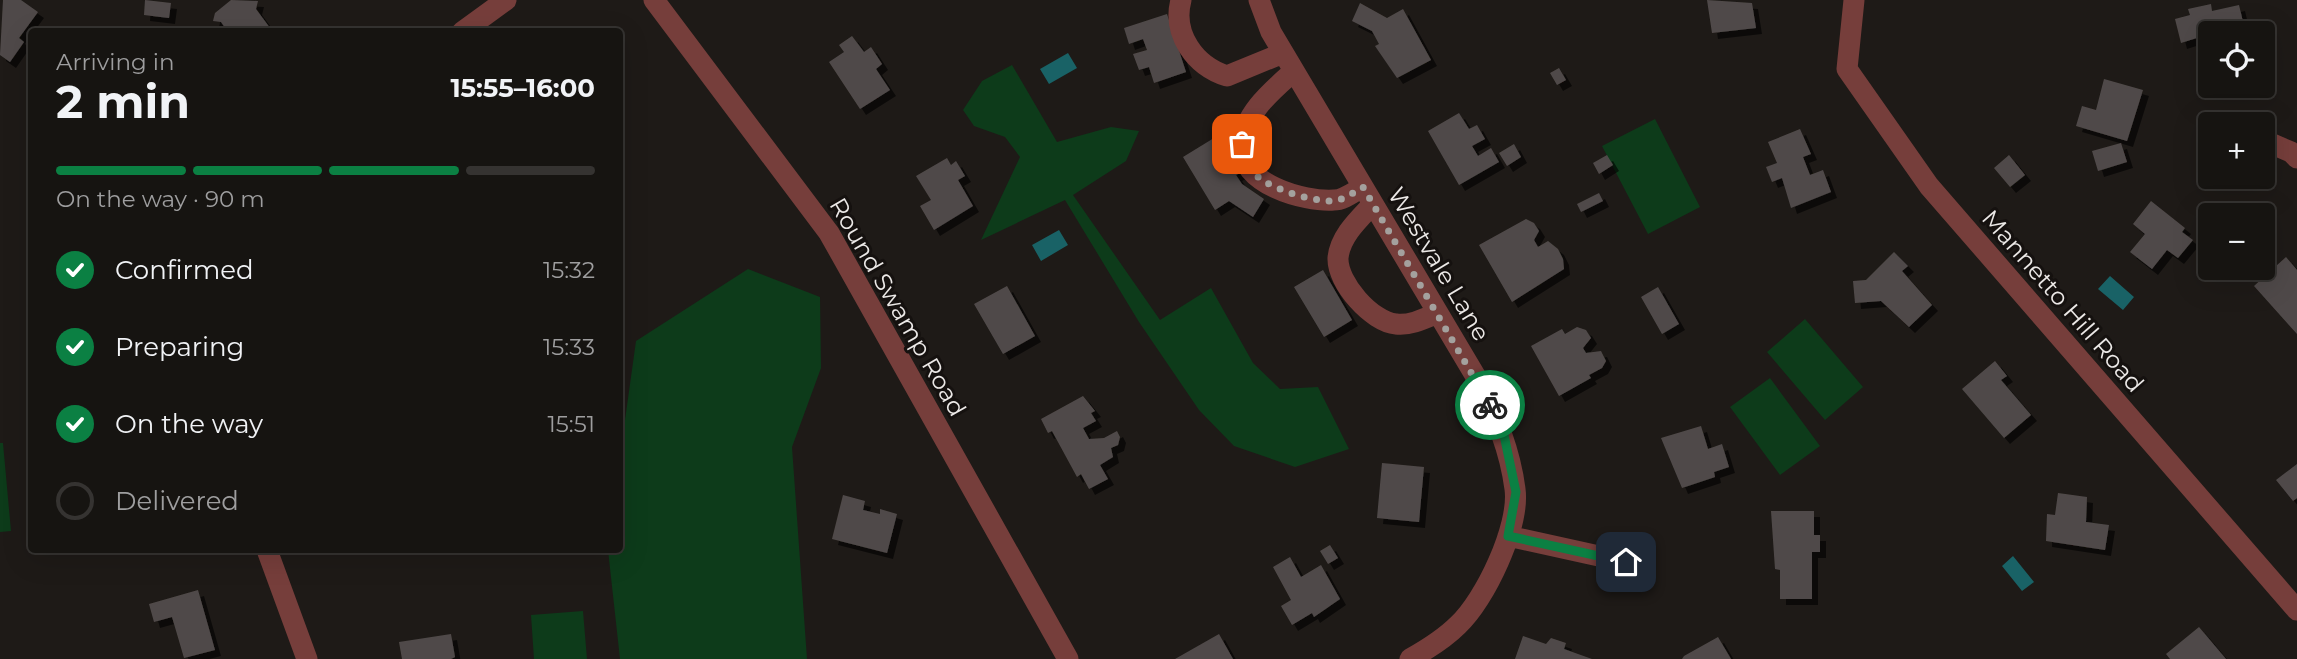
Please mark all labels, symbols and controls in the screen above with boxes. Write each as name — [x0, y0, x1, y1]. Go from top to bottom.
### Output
map controls — [2198, 21, 2275, 280]
button: locate — [2198, 21, 2275, 98]
text: Arriving in — [56, 48, 175, 76]
text: 15:55–16:00 — [450, 72, 595, 104]
text: 2 min — [56, 73, 190, 130]
button: + — [2198, 112, 2275, 189]
pin — [1212, 114, 1272, 174]
icon: bag — [1223, 125, 1261, 163]
street label: Westvale Lane — [1382, 182, 1496, 346]
text: On the way · 90 m — [56, 185, 265, 213]
street label: Round Swamp Road — [824, 193, 972, 421]
button: − — [2198, 203, 2275, 280]
street label: Mannetto Hill Road — [1976, 204, 2150, 398]
icon: check — [56, 251, 94, 289]
text: Confirmed — [115, 254, 254, 286]
text: 15:32 — [543, 256, 595, 284]
icon: check — [56, 328, 94, 366]
text: Preparing — [115, 331, 244, 363]
text: 15:33 — [543, 333, 595, 361]
courier — [1455, 370, 1525, 440]
icon: bike — [1471, 386, 1509, 424]
icon: check — [56, 405, 94, 443]
text: On the way — [115, 408, 263, 440]
text: 15:51 — [547, 410, 595, 438]
text: Delivered — [115, 485, 239, 517]
pin — [1596, 532, 1656, 592]
icon: home — [1607, 543, 1645, 581]

